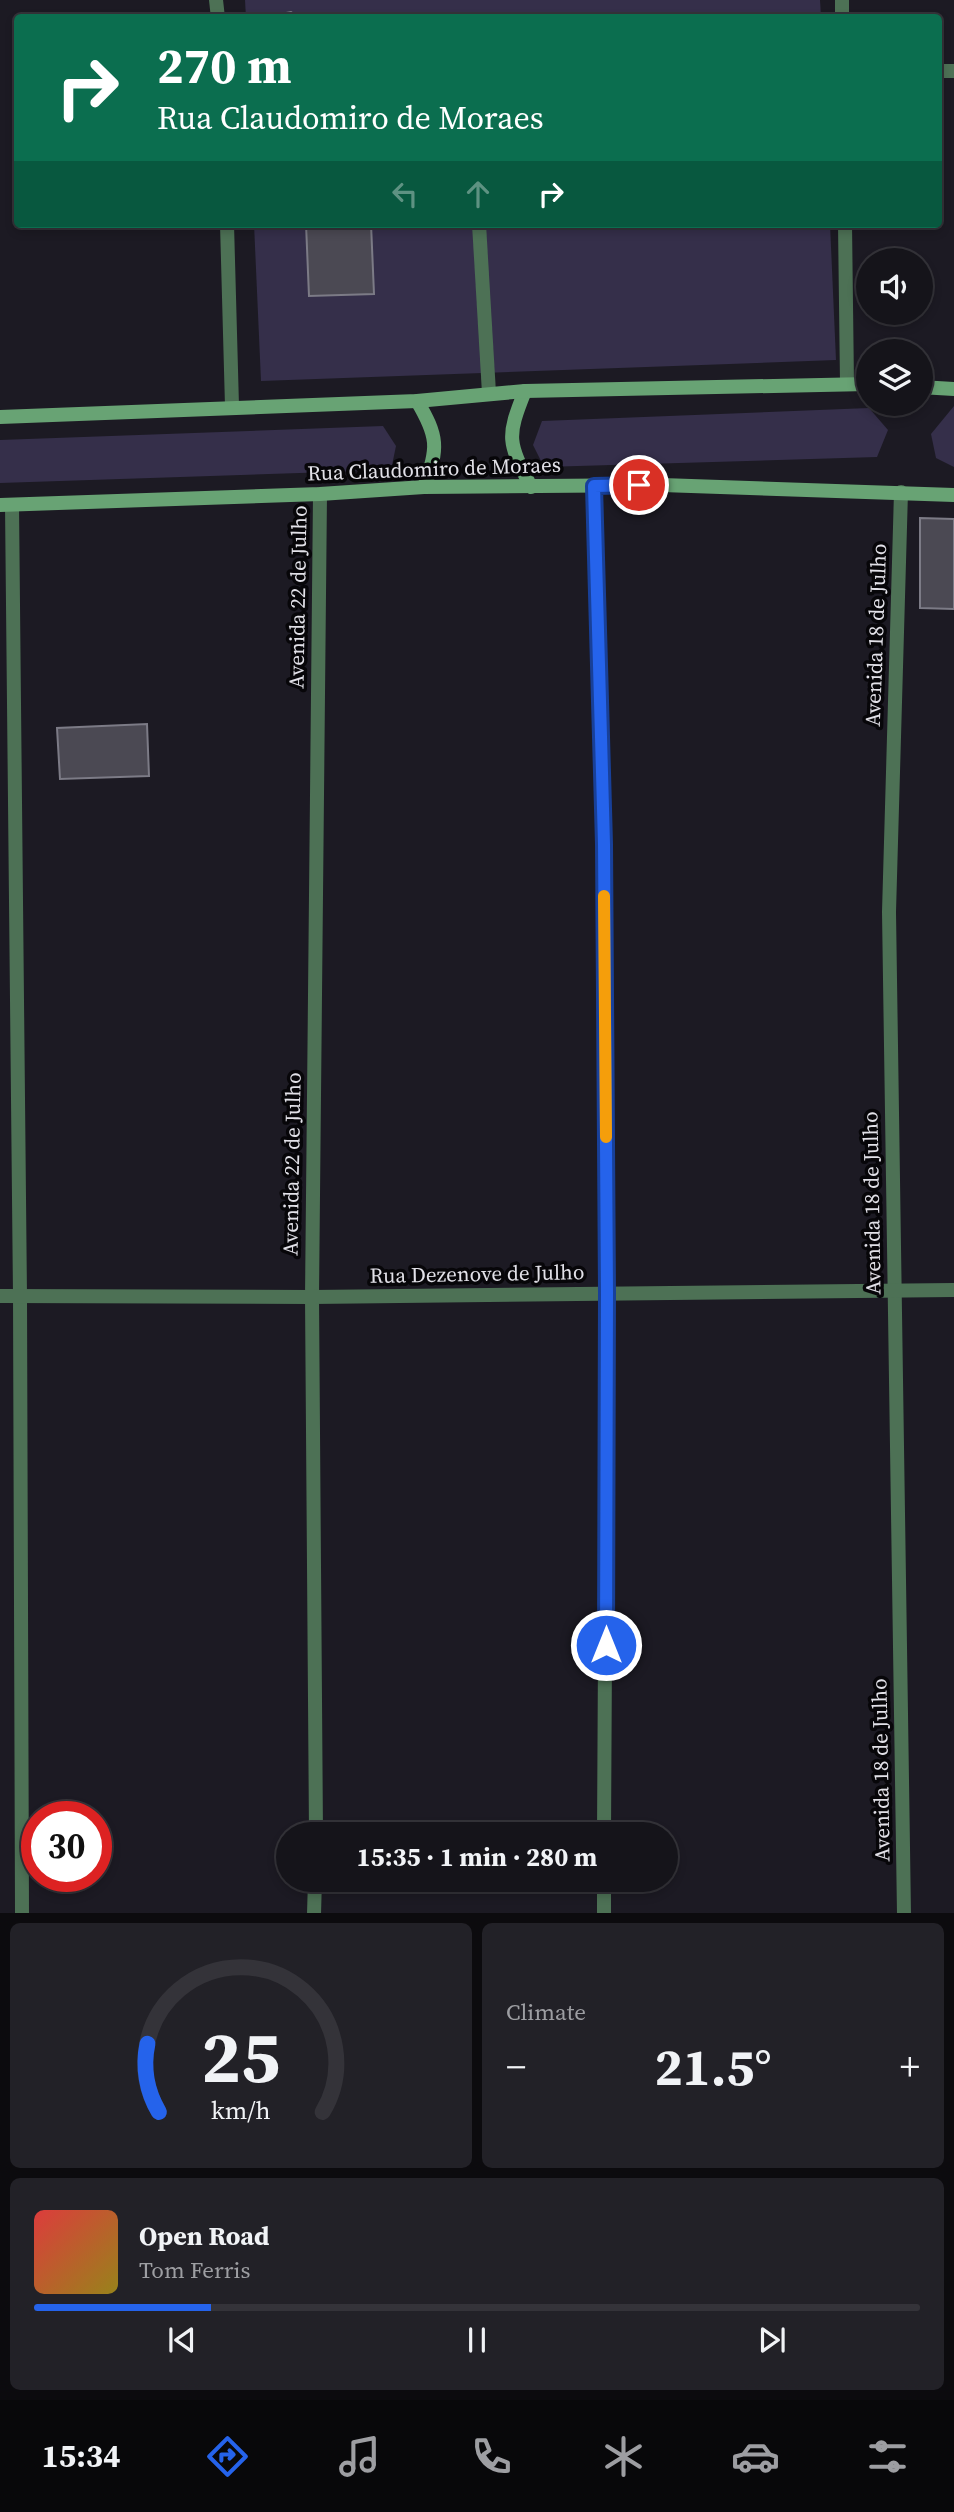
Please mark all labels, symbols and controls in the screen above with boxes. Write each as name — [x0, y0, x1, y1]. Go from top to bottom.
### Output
text: 270 m — [157, 32, 292, 99]
icon: right — [42, 42, 133, 133]
text: Rua Claudomiro de Moraes — [157, 96, 544, 140]
icon: left — [386, 175, 424, 213]
icon: ahead — [459, 175, 497, 213]
icon: right — [532, 175, 570, 213]
map controls — [856, 248, 933, 416]
button: sound — [856, 248, 933, 325]
button: layers — [856, 339, 933, 416]
street label: Rua Claudomiro de Moraes — [307, 450, 561, 487]
pin — [609, 455, 669, 515]
icon: arrive — [620, 466, 658, 504]
street label: Avenida 22 de Julho — [281, 505, 314, 689]
street label: Avenida 18 de Julho — [858, 543, 893, 727]
street label: Avenida 22 de Julho — [275, 1072, 308, 1256]
street label: Avenida 18 de Julho — [855, 1111, 888, 1295]
street label: Rua Dezenove de Julho — [369, 1257, 585, 1290]
position arrow — [569, 1608, 643, 1682]
street label: Avenida 18 de Julho — [864, 1678, 897, 1862]
speed limit sign: 30 — [21, 1801, 112, 1892]
text: 15:35 · 1 min · 280 m — [357, 1839, 597, 1875]
text: Climate — [506, 1996, 586, 2028]
text: 25 — [202, 2007, 280, 2106]
text: 21.5° — [654, 2031, 772, 2102]
text: − — [506, 2041, 526, 2093]
text: + — [900, 2041, 920, 2093]
text: km/h — [211, 2092, 271, 2126]
text: Open Road — [139, 2218, 270, 2254]
text: Tom Ferris — [139, 2254, 250, 2286]
icon: previous — [163, 2321, 201, 2359]
icon: pause — [458, 2321, 496, 2359]
icon: next — [753, 2321, 791, 2359]
icon: directions — [203, 2432, 252, 2481]
icon: music — [335, 2432, 384, 2481]
icon: phone — [467, 2432, 516, 2481]
icon: climate — [599, 2432, 648, 2481]
icon: car — [731, 2432, 780, 2481]
icon: filters — [863, 2432, 912, 2481]
text: 15:34 — [42, 2434, 120, 2478]

